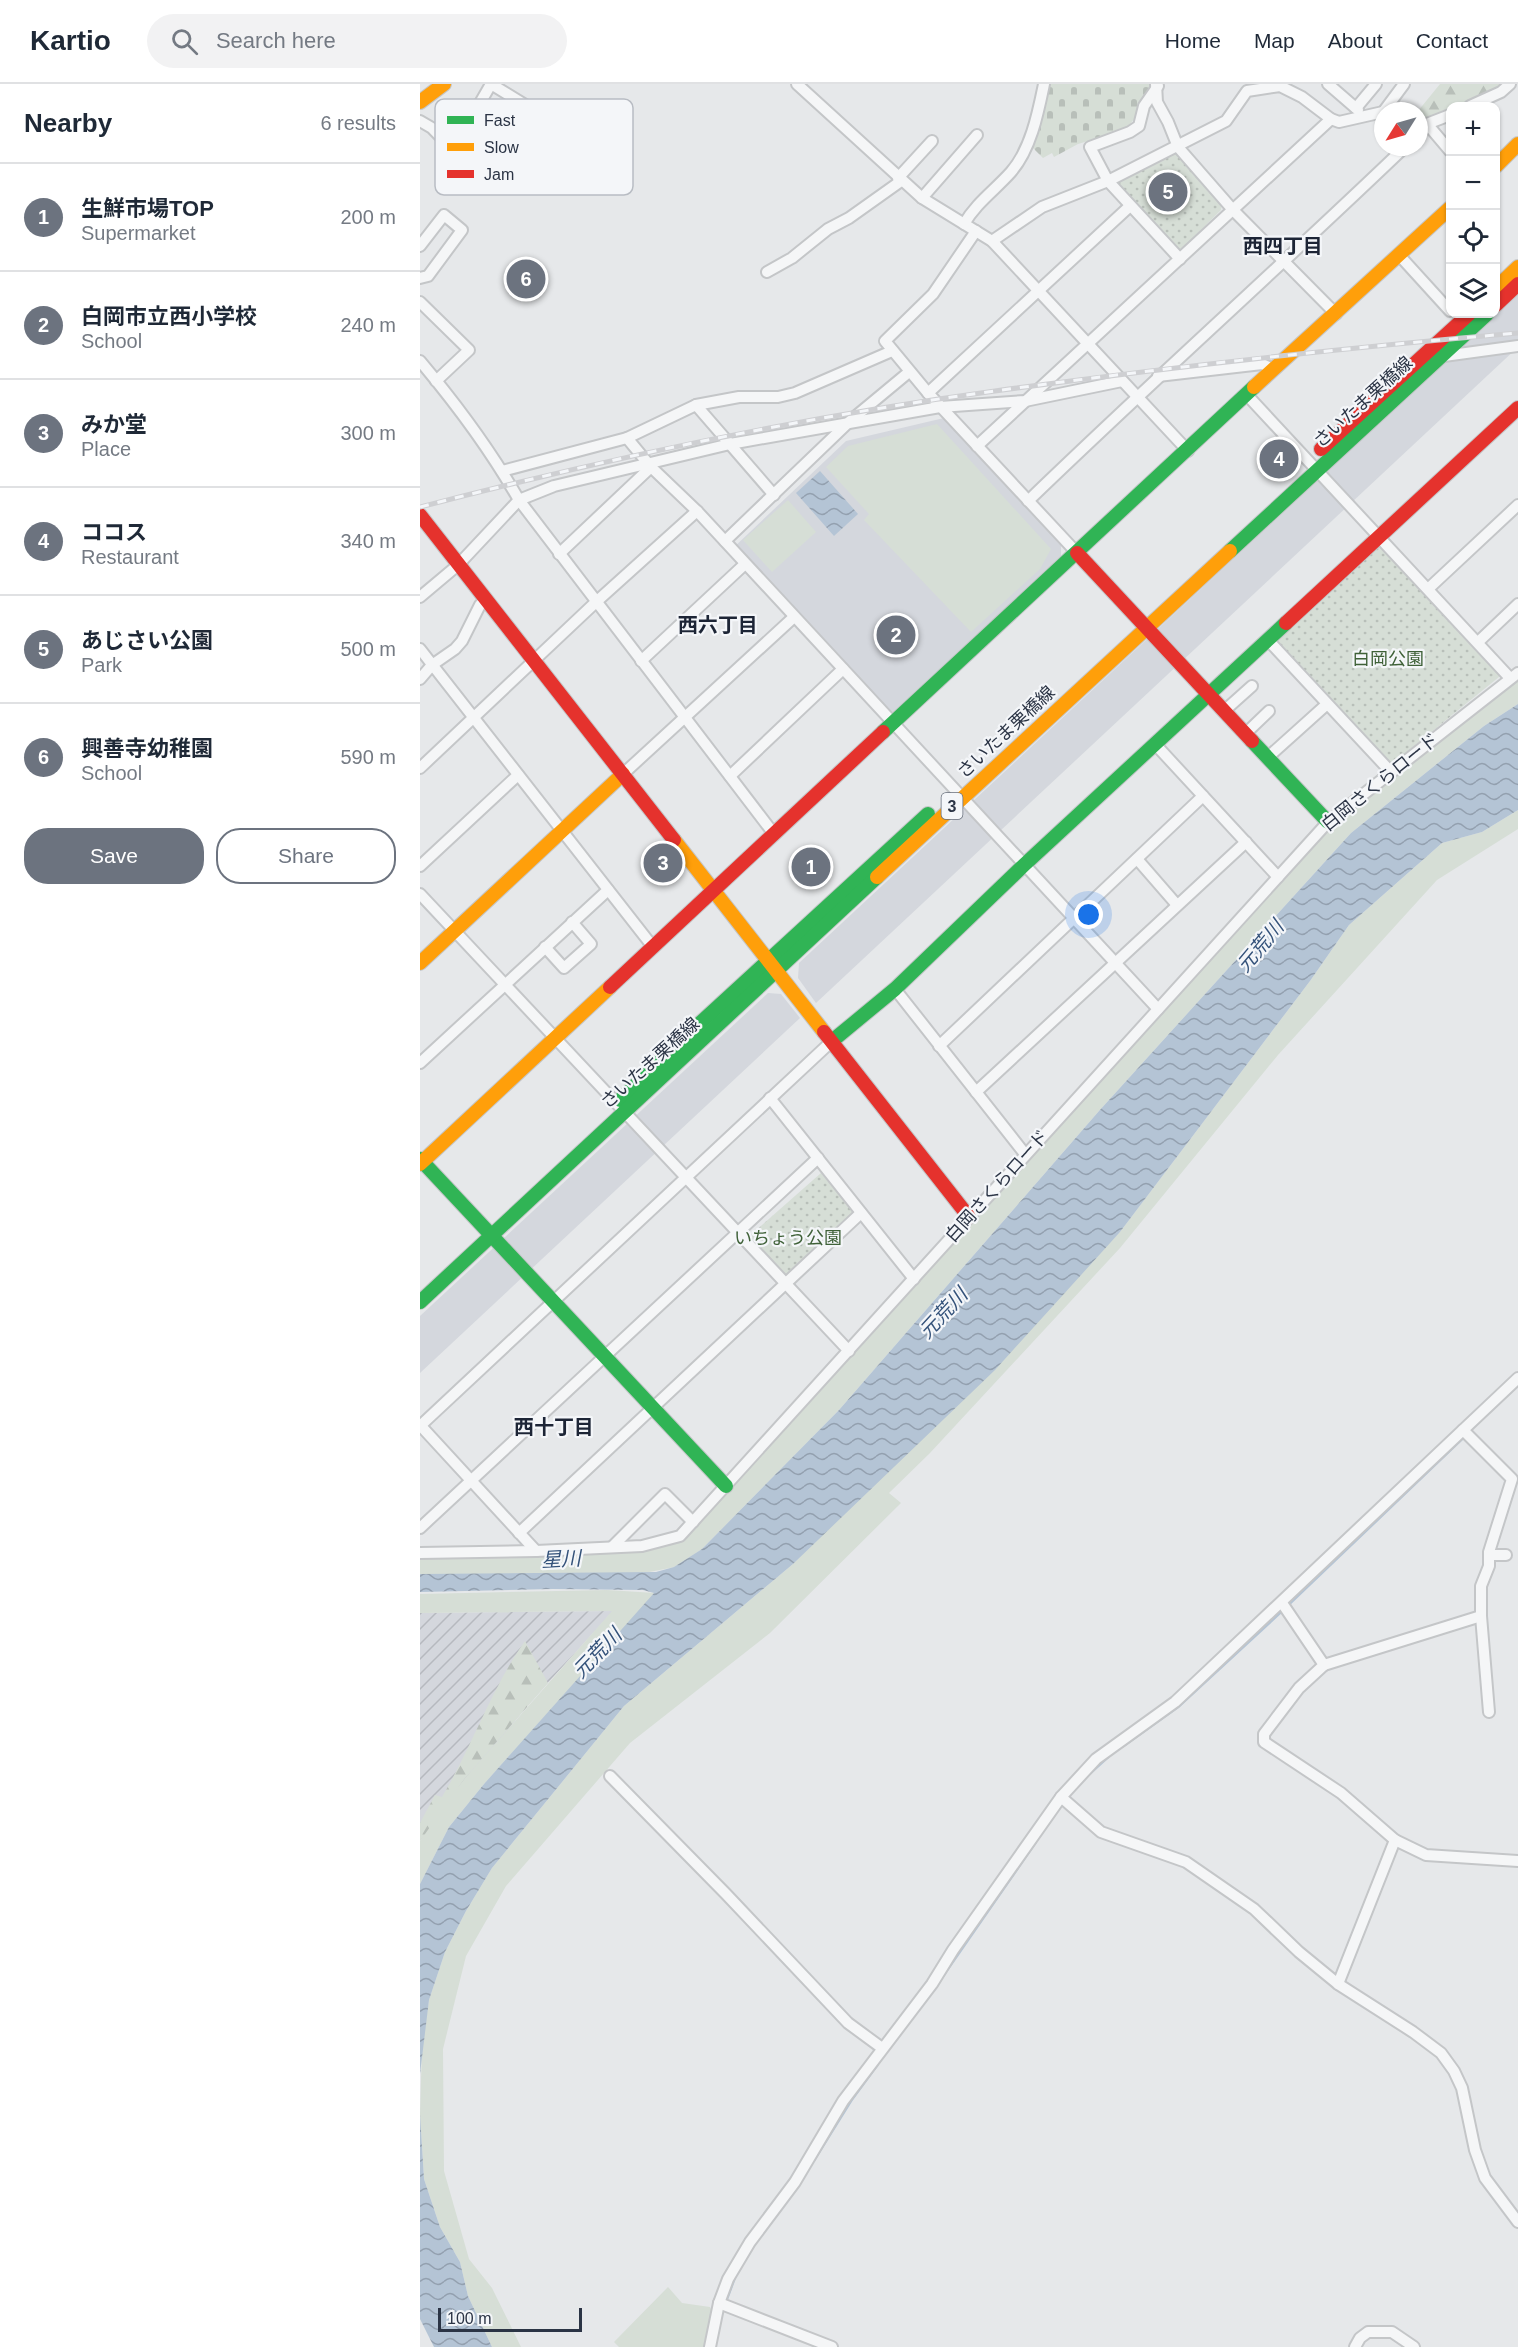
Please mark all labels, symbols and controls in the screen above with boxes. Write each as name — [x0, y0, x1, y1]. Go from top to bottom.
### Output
search box — [147, 14, 567, 68]
text: Kartio — [30, 25, 111, 56]
icon: search — [168, 25, 201, 58]
text: Search here — [216, 28, 336, 53]
text: Home — [1165, 29, 1221, 52]
text: Map — [1254, 29, 1295, 52]
text: About — [1328, 29, 1383, 52]
text: Contact — [1416, 29, 1488, 52]
legend — [435, 99, 633, 195]
north arrow — [1374, 102, 1428, 156]
map controls — [1446, 102, 1500, 318]
button: + — [1446, 102, 1500, 156]
text: Nearby — [24, 108, 112, 138]
text: 6 results — [320, 112, 396, 134]
text: Fast — [484, 112, 516, 129]
text: Slow — [484, 139, 519, 156]
button: − — [1446, 156, 1500, 210]
text: Jam — [484, 166, 514, 183]
pin: 5 — [1148, 170, 1188, 214]
text: 生鮮市場TOP — [81, 196, 214, 221]
text: 1 — [38, 206, 49, 228]
text: 200 m — [340, 206, 396, 228]
button: locate — [1446, 210, 1500, 264]
text: Supermarket — [81, 222, 196, 244]
district label: 西四丁目 — [1243, 235, 1323, 257]
pin: 6 — [506, 256, 546, 302]
button: layers — [1446, 264, 1500, 318]
text: 白岡市立西小学校 — [81, 304, 257, 329]
text: 2 — [38, 314, 49, 336]
text: 240 m — [340, 314, 396, 336]
text: School — [81, 330, 142, 352]
street label: さいたま栗橋線 — [1310, 353, 1416, 451]
text: みか堂 — [81, 412, 147, 437]
text: 3 — [38, 422, 49, 444]
text: 300 m — [340, 422, 396, 444]
pin: 4 — [1260, 436, 1298, 482]
text: Place — [81, 438, 131, 460]
text: ココス — [81, 520, 147, 545]
text: 4 — [38, 530, 49, 552]
text: 340 m — [340, 530, 396, 552]
text: Restaurant — [81, 546, 179, 568]
pin: 2 — [876, 612, 916, 658]
district label: 西六丁目 — [678, 614, 758, 636]
text: あじさい公園 — [81, 628, 213, 653]
text: 5 — [38, 638, 49, 660]
text: 500 m — [340, 638, 396, 660]
park label: 白岡公園 — [1352, 649, 1424, 669]
text: Park — [81, 654, 122, 676]
street label: さいたま栗橋線 — [953, 682, 1059, 782]
street label: 白岡さくらロード — [1318, 729, 1442, 835]
text: 興善寺幼稚園 — [81, 736, 213, 761]
text: 6 — [38, 746, 49, 768]
text: 590 m — [340, 746, 396, 768]
text: School — [81, 762, 142, 784]
road number: 3 — [942, 793, 962, 819]
button: Save — [24, 828, 204, 884]
button: Share — [216, 828, 396, 884]
pin: 3 — [644, 840, 682, 886]
pin: 1 — [792, 844, 830, 890]
your location — [1074, 900, 1103, 929]
water label: 元荒川 — [1232, 914, 1289, 976]
street label: さいたま栗橋線 — [597, 1014, 703, 1112]
street label: 白岡さくらロード — [941, 1126, 1053, 1246]
park label: いちょう公園 — [734, 1228, 842, 1248]
water label: 元荒川 — [914, 1282, 973, 1342]
district label: 西十丁目 — [514, 1416, 594, 1438]
water label: 星川 — [540, 1547, 584, 1571]
water label: 元荒川 — [568, 1622, 627, 1682]
scale bar — [438, 2305, 582, 2332]
text: 100 m — [447, 2310, 491, 2327]

